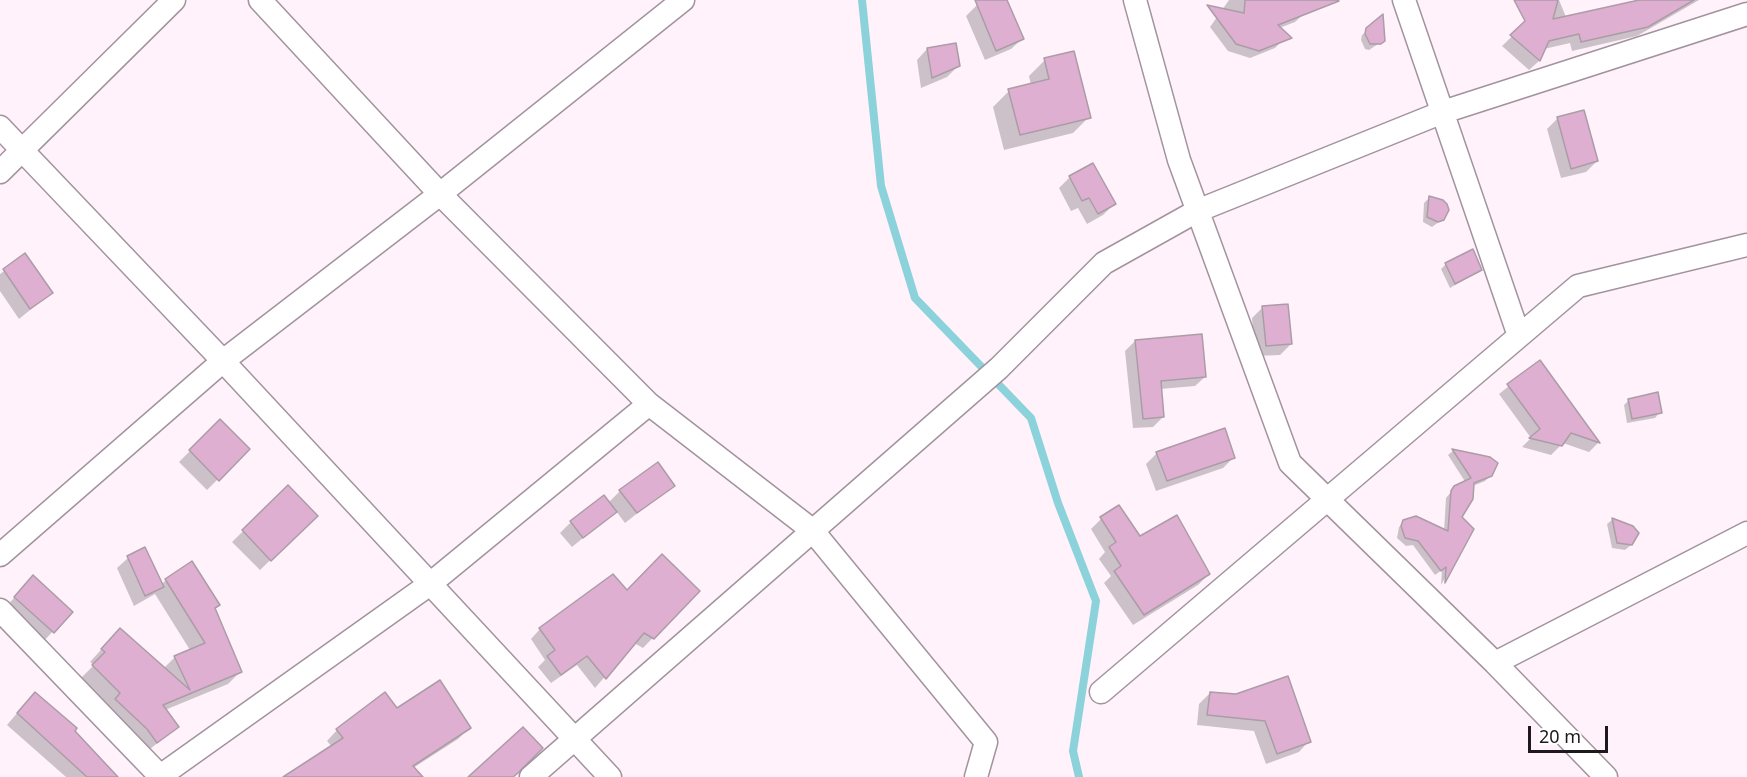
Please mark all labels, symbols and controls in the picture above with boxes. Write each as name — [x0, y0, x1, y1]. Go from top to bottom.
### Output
scale bar — [1531, 714, 1610, 752]
text: 20 m — [1539, 724, 1581, 748]

